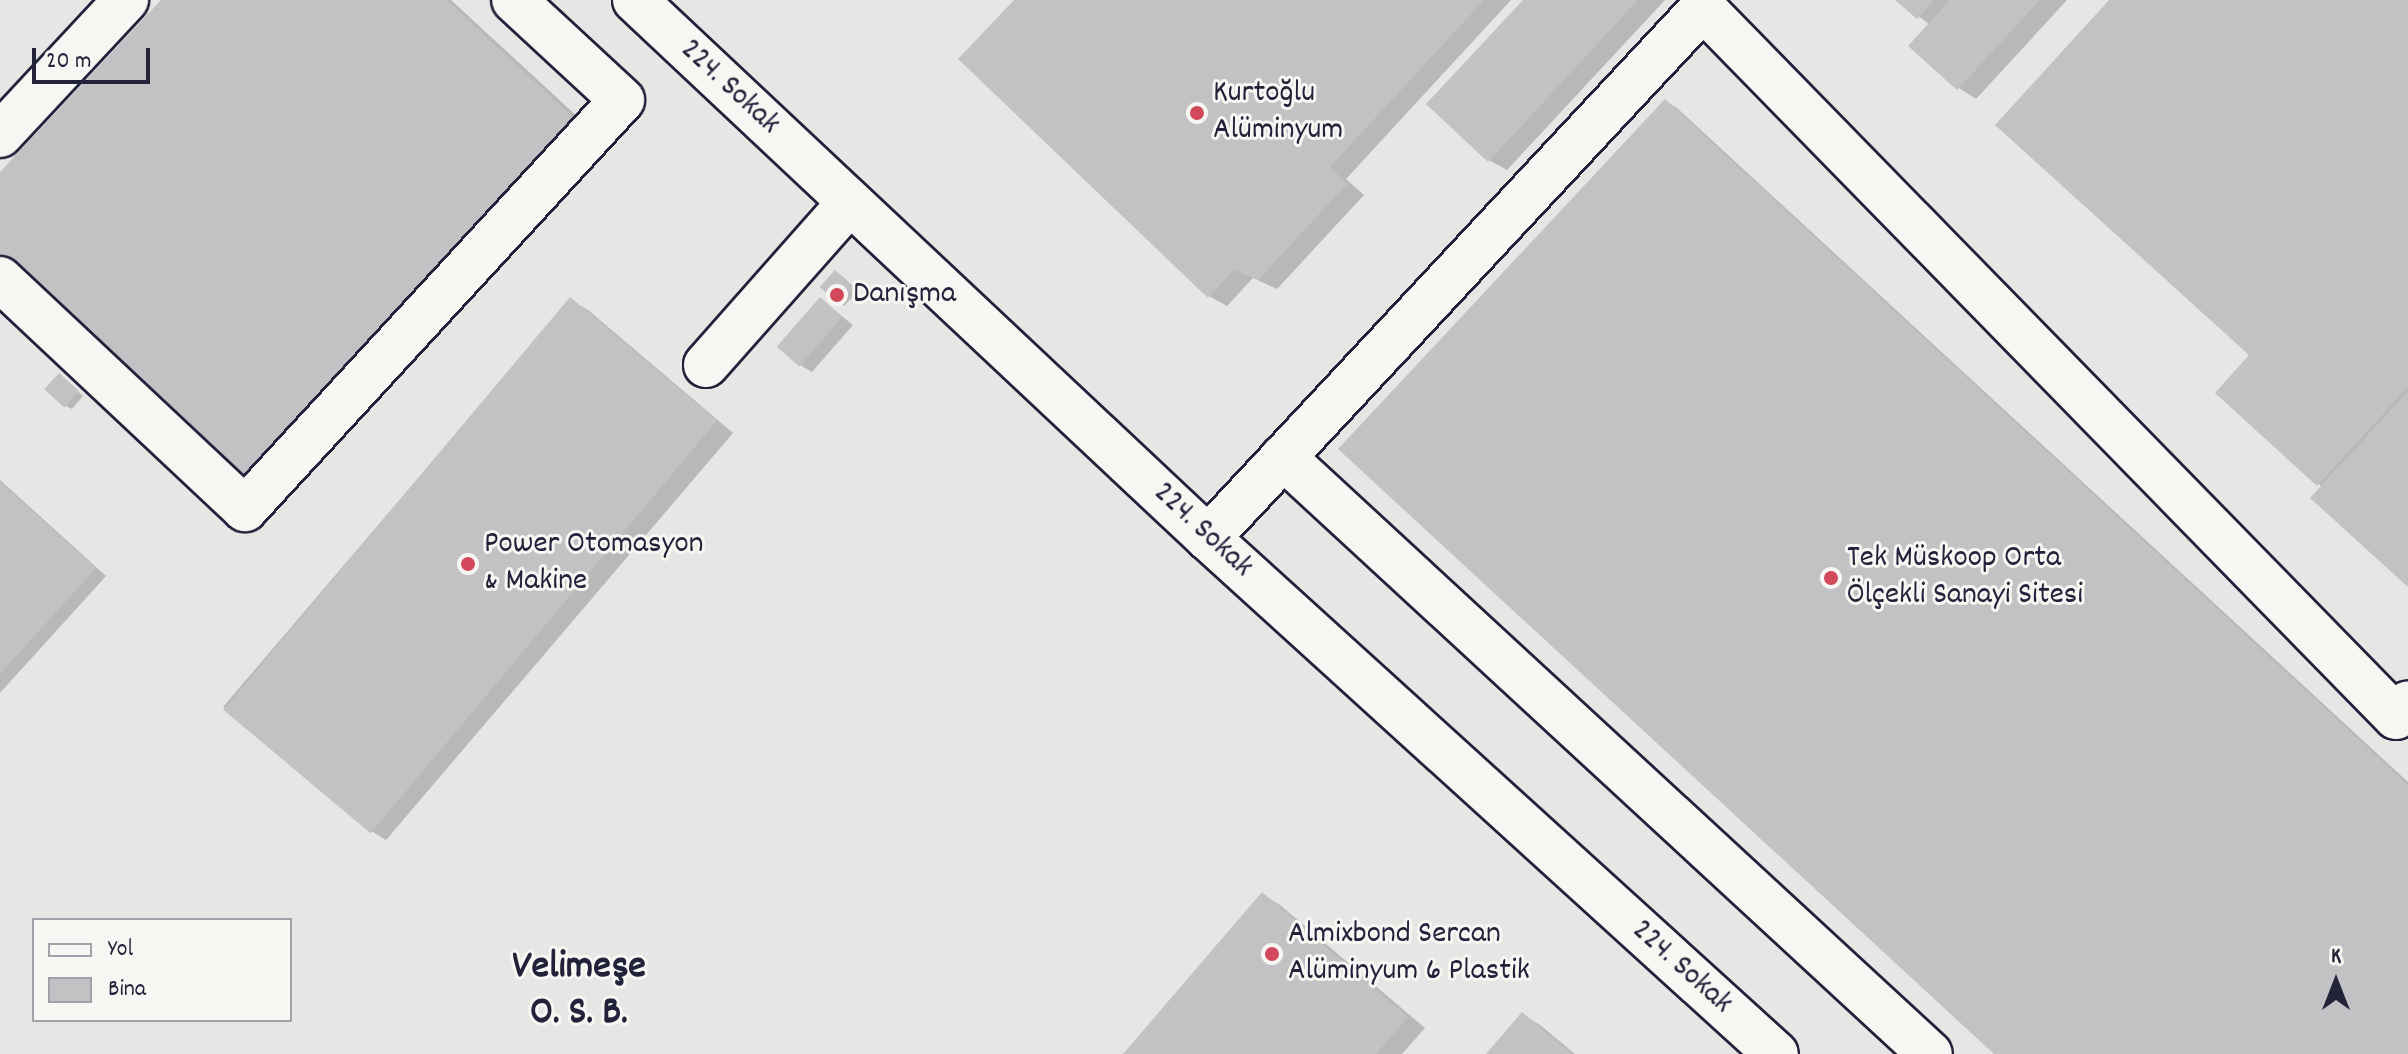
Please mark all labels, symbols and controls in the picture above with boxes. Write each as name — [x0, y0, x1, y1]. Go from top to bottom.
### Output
scale bar — [36, 32, 154, 82]
street label: 224. Sokak — [671, 32, 787, 144]
text: 20 m — [46, 45, 92, 79]
place label: Kurtoğlu Alüminyum — [1213, 76, 1343, 151]
marker: Kurtoğlu Alüminyum — [1188, 104, 1206, 122]
place label: Danışma — [853, 276, 956, 314]
marker: Danışma — [828, 286, 846, 304]
street label: 224. Sokak — [1144, 475, 1260, 587]
place label: Power Otomasyon & Makine — [484, 527, 704, 602]
place label: Tek Müskoop Orta Ölçekli Sanayi Sitesi — [1847, 541, 2083, 616]
marker: Power Otomasyon & Makine — [459, 555, 477, 573]
marker: Tek Müskoop Orta Ölçekli Sanayi Sitesi — [1822, 569, 1840, 587]
street label: 224. Sokak — [1622, 912, 1740, 1024]
place label: Almixbond Sercan Alüminyum 6 Plastik — [1288, 917, 1530, 992]
legend — [32, 918, 292, 1022]
text: Yol — [108, 933, 133, 967]
north arrow — [2296, 942, 2376, 1022]
text: K — [2331, 942, 2341, 973]
district label: Velimeşe O. S. B. — [512, 945, 646, 1039]
marker: Almixbond Sercan Alüminyum 6 Plastik — [1263, 945, 1281, 963]
text: Bina — [108, 973, 146, 1007]

